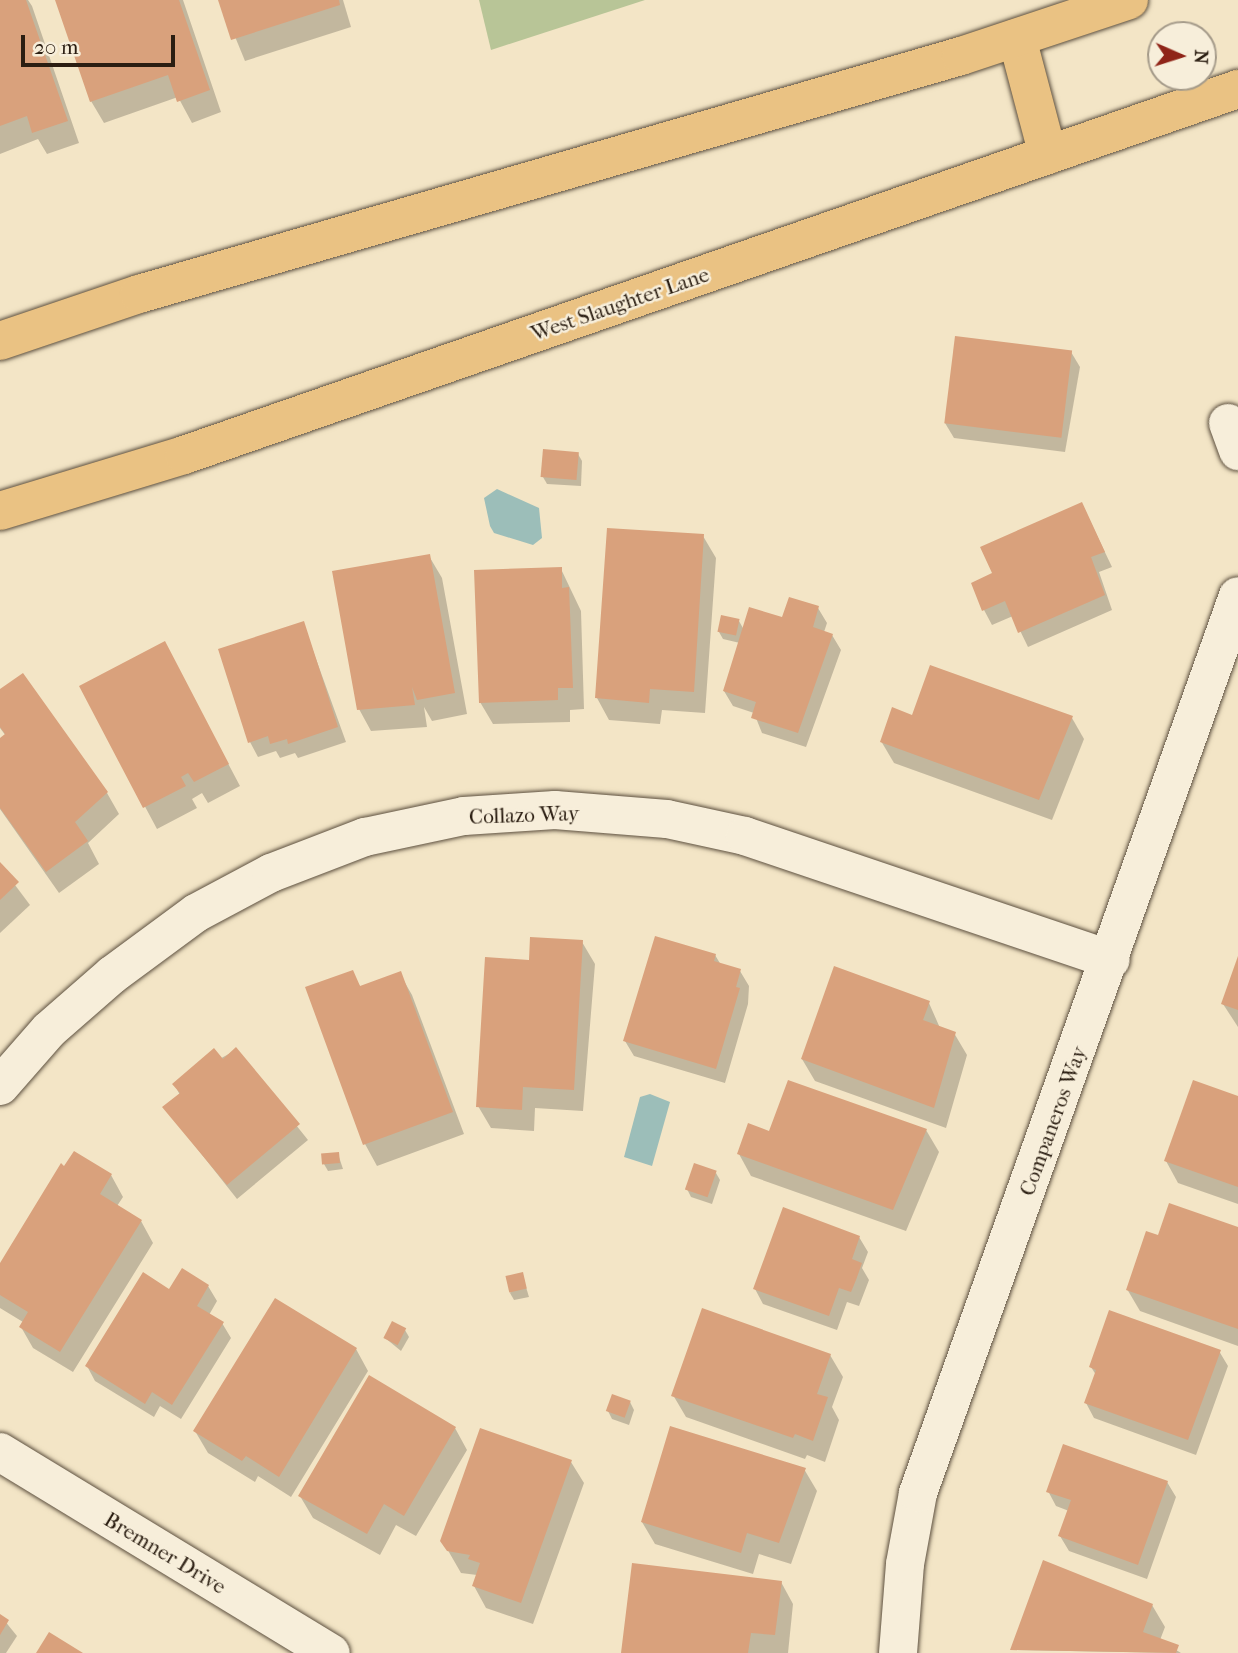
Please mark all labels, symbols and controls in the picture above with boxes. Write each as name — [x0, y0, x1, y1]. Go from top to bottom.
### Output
scale bar — [24, 21, 178, 65]
north arrow — [1147, 21, 1217, 91]
text: 20 m — [34, 35, 78, 59]
text: N — [1190, 49, 1212, 65]
street label: West Slaughter Lane — [528, 262, 712, 346]
street label: Collazo Way — [469, 800, 579, 830]
street label: Companeros Way — [1014, 1043, 1092, 1199]
street label: Bremner Drive — [100, 1507, 230, 1599]

